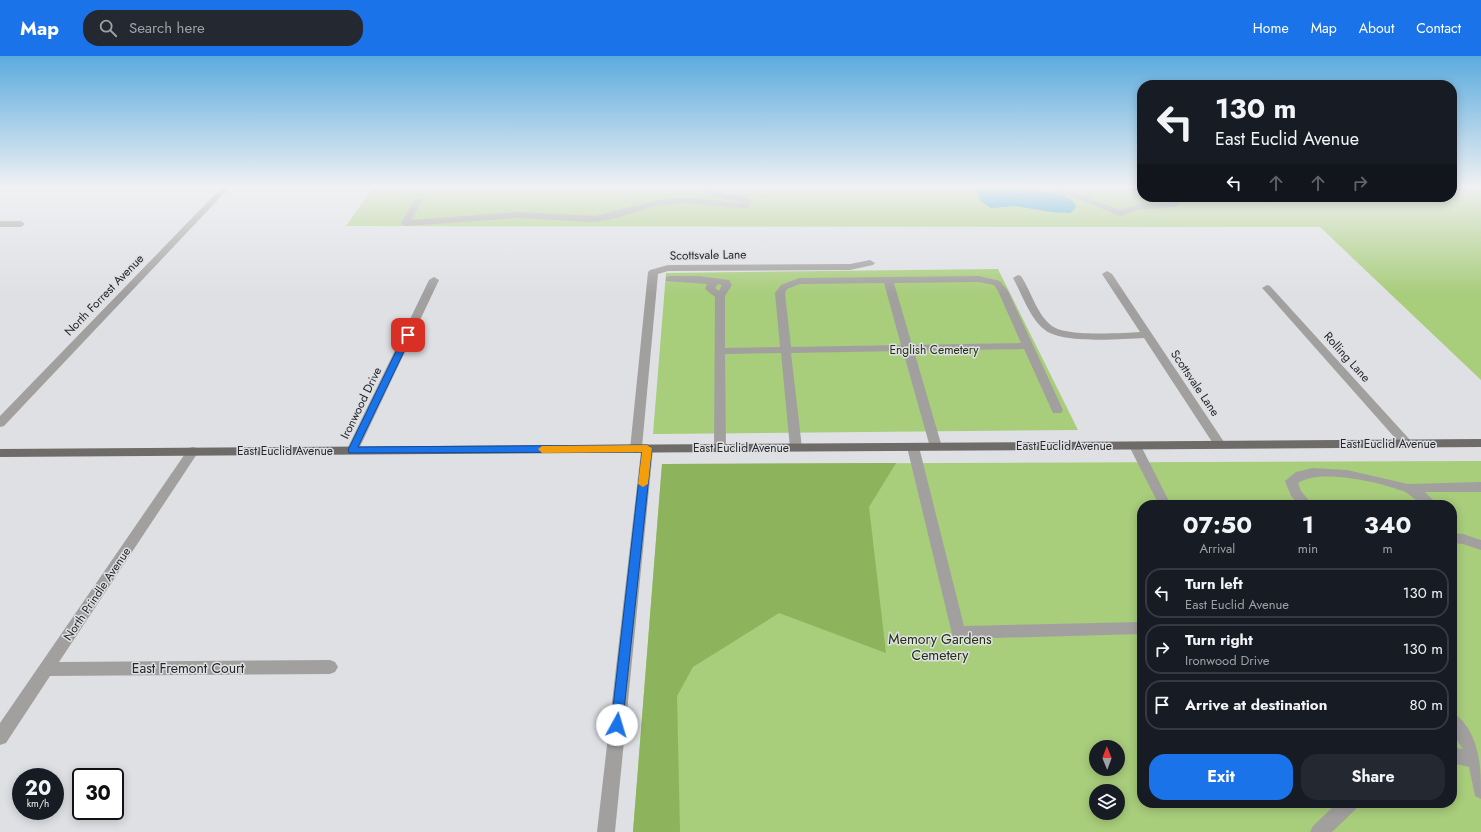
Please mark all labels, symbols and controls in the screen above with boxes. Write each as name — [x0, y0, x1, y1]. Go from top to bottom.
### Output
search box — [83, 10, 363, 46]
text: Map — [20, 15, 59, 42]
icon: search — [97, 17, 119, 39]
text: Search here — [129, 17, 205, 39]
text: Home — [1253, 18, 1289, 38]
text: Map — [1311, 18, 1337, 38]
text: About — [1359, 18, 1394, 38]
text: Contact — [1416, 18, 1461, 38]
text: 130 m — [1215, 88, 1297, 129]
icon: left — [1149, 96, 1201, 148]
text: East Euclid Avenue — [1215, 126, 1359, 152]
icon: left — [1223, 172, 1245, 194]
icon: ahead — [1265, 172, 1287, 194]
icon: ahead — [1307, 172, 1329, 194]
icon: right — [1349, 172, 1371, 194]
street label: Scottsvale Lane — [670, 245, 746, 265]
street label: North Forrest Avenue — [60, 250, 148, 340]
pin — [391, 318, 425, 352]
icon: arrive — [397, 324, 419, 346]
street label: Rolling Lane — [1319, 328, 1375, 386]
park label: English Cemetery — [889, 341, 979, 359]
street label: Scottsvale Lane — [1166, 346, 1224, 420]
street label: Ironwood Drive — [336, 364, 386, 442]
street label: East Euclid Avenue — [1340, 435, 1436, 453]
street label: East Euclid Avenue — [1016, 437, 1112, 455]
street label: East Euclid Avenue — [693, 439, 789, 457]
street label: East Euclid Avenue — [237, 442, 333, 460]
text: 07:50 — [1183, 507, 1252, 542]
text: 1 — [1302, 507, 1314, 542]
text: 340 — [1364, 507, 1411, 542]
text: Arrival — [1199, 539, 1235, 558]
text: min — [1298, 539, 1318, 558]
text: m — [1383, 539, 1393, 558]
street label: North Prindle Avenue — [59, 544, 135, 644]
text: Turn left — [1185, 573, 1243, 595]
icon: left — [1151, 582, 1173, 604]
text: 130 m — [1403, 582, 1443, 604]
text: East Euclid Avenue — [1185, 595, 1289, 614]
park label: Memory Gardens Cemetery — [888, 629, 992, 665]
text: Turn right — [1185, 629, 1253, 651]
icon: right — [1151, 638, 1173, 660]
text: 130 m — [1403, 638, 1443, 660]
text: Ironwood Drive — [1185, 651, 1269, 670]
street label: East Fremont Court — [132, 658, 245, 678]
icon: arrive — [1151, 694, 1173, 716]
text: Arrive at destination — [1185, 694, 1327, 716]
text: 80 m — [1410, 694, 1443, 716]
position arrow — [596, 704, 638, 746]
north arrow — [1089, 740, 1125, 776]
map controls — [1089, 740, 1125, 820]
button: Exit — [1149, 754, 1293, 800]
button: Share — [1301, 754, 1445, 800]
speed limit sign: 30 — [72, 768, 124, 820]
text: 20 — [25, 774, 51, 803]
button: layers — [1089, 784, 1125, 820]
text: km/h — [27, 796, 49, 811]

